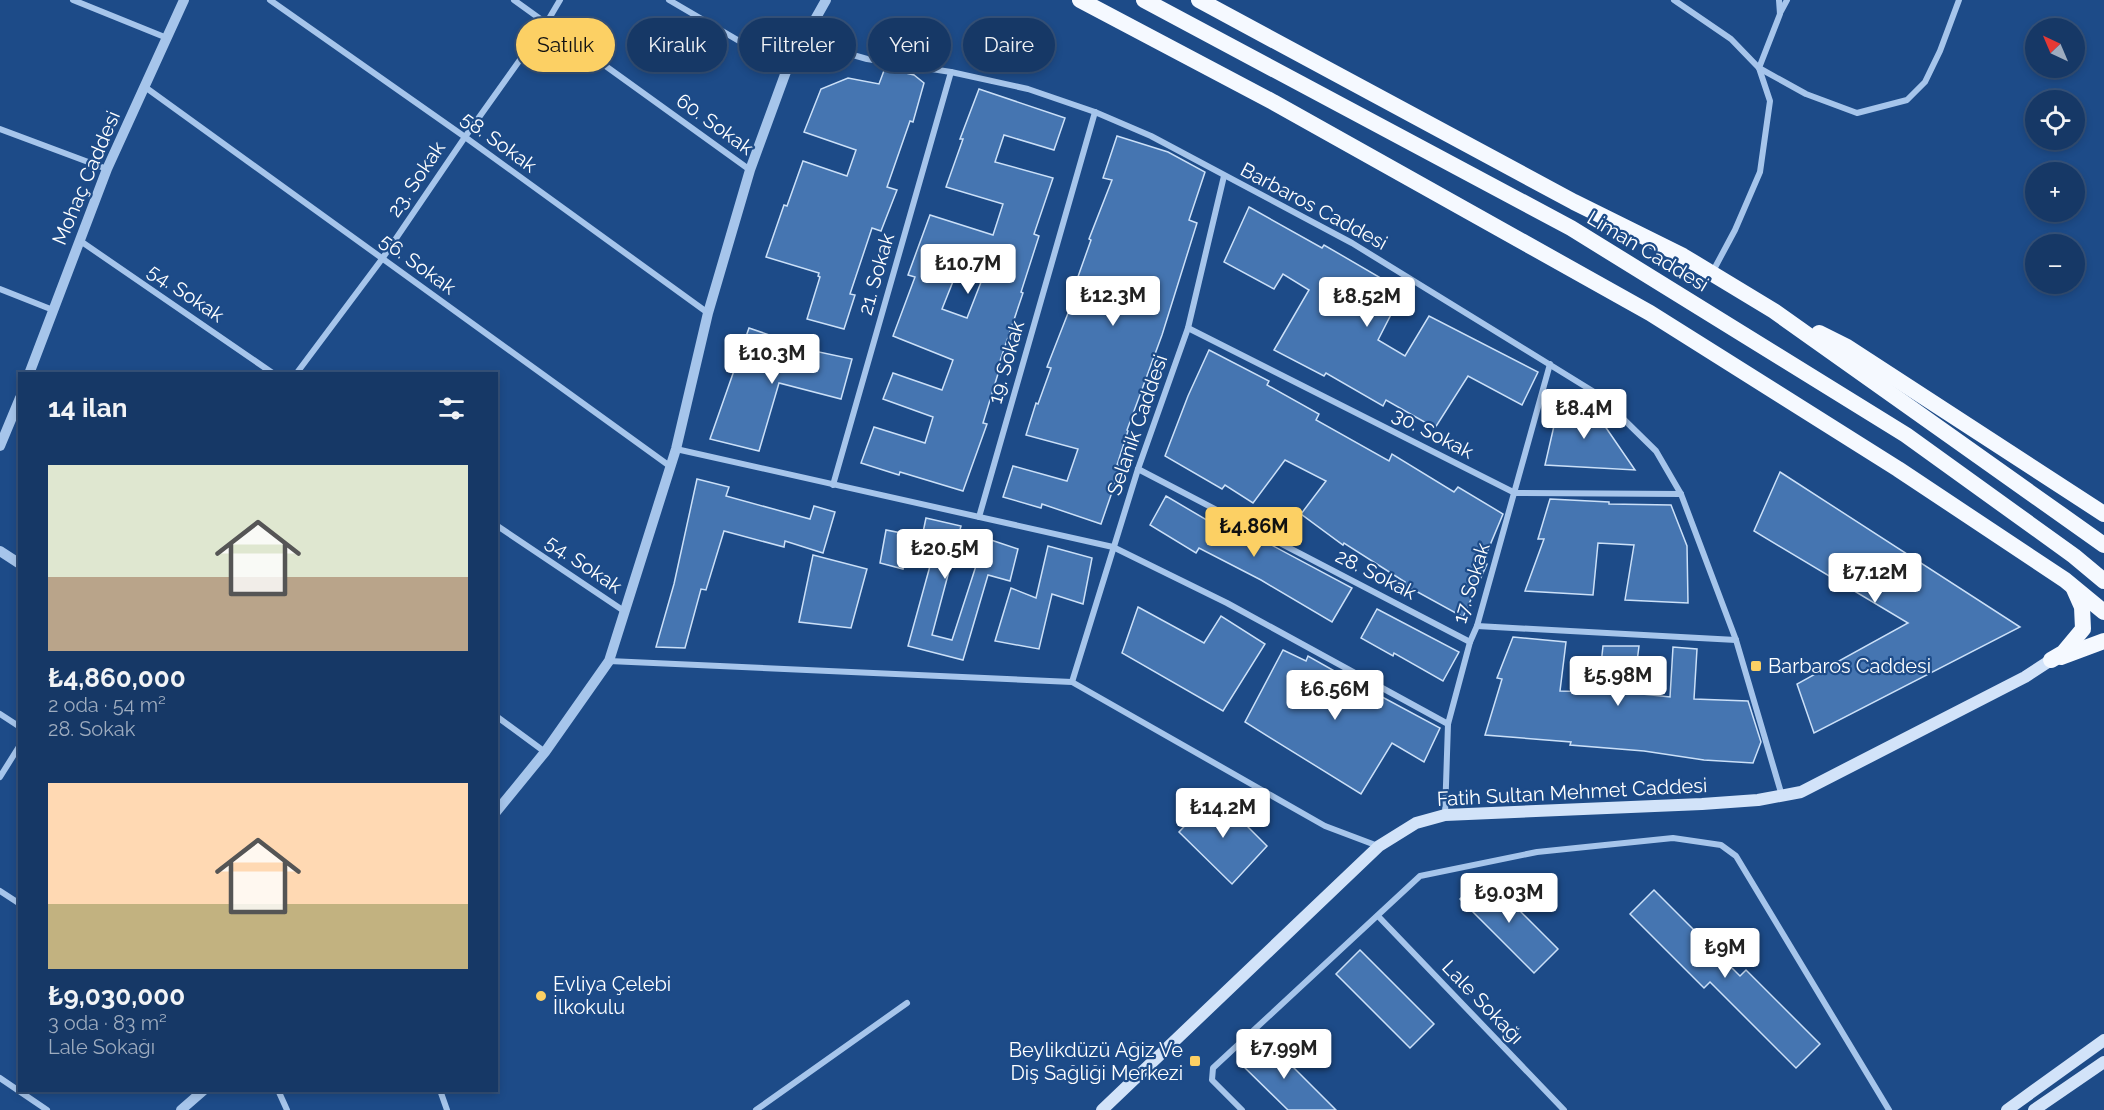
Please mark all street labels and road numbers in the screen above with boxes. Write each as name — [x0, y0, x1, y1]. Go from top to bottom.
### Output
street label: 60. Sokak — [672, 88, 758, 160]
street label: Mohaç Caddesi — [47, 107, 125, 249]
street label: 58. Sokak — [456, 107, 542, 178]
street label: 23. Sokak — [382, 136, 450, 221]
street label: Barbaros Caddesi — [1236, 157, 1392, 255]
street label: Liman Caddesi — [1583, 205, 1713, 297]
street label: 56. Sokak — [375, 228, 461, 300]
street label: 21. Sokak — [853, 230, 899, 318]
street label: 54. Sokak — [143, 259, 229, 327]
street label: 19. Sokak — [983, 317, 1029, 406]
street label: Selanik Caddesi — [1102, 352, 1172, 498]
street label: 30. Sokak — [1388, 402, 1478, 464]
street label: 54. Sokak — [541, 530, 627, 598]
street label: 17. Sokak — [1447, 540, 1495, 626]
street label: 28. Sokak — [1332, 543, 1421, 605]
street label: Fatih Sultan Mehmet Caddesi — [1436, 773, 1708, 811]
street label: Lale Sokağı — [1437, 955, 1529, 1049]

